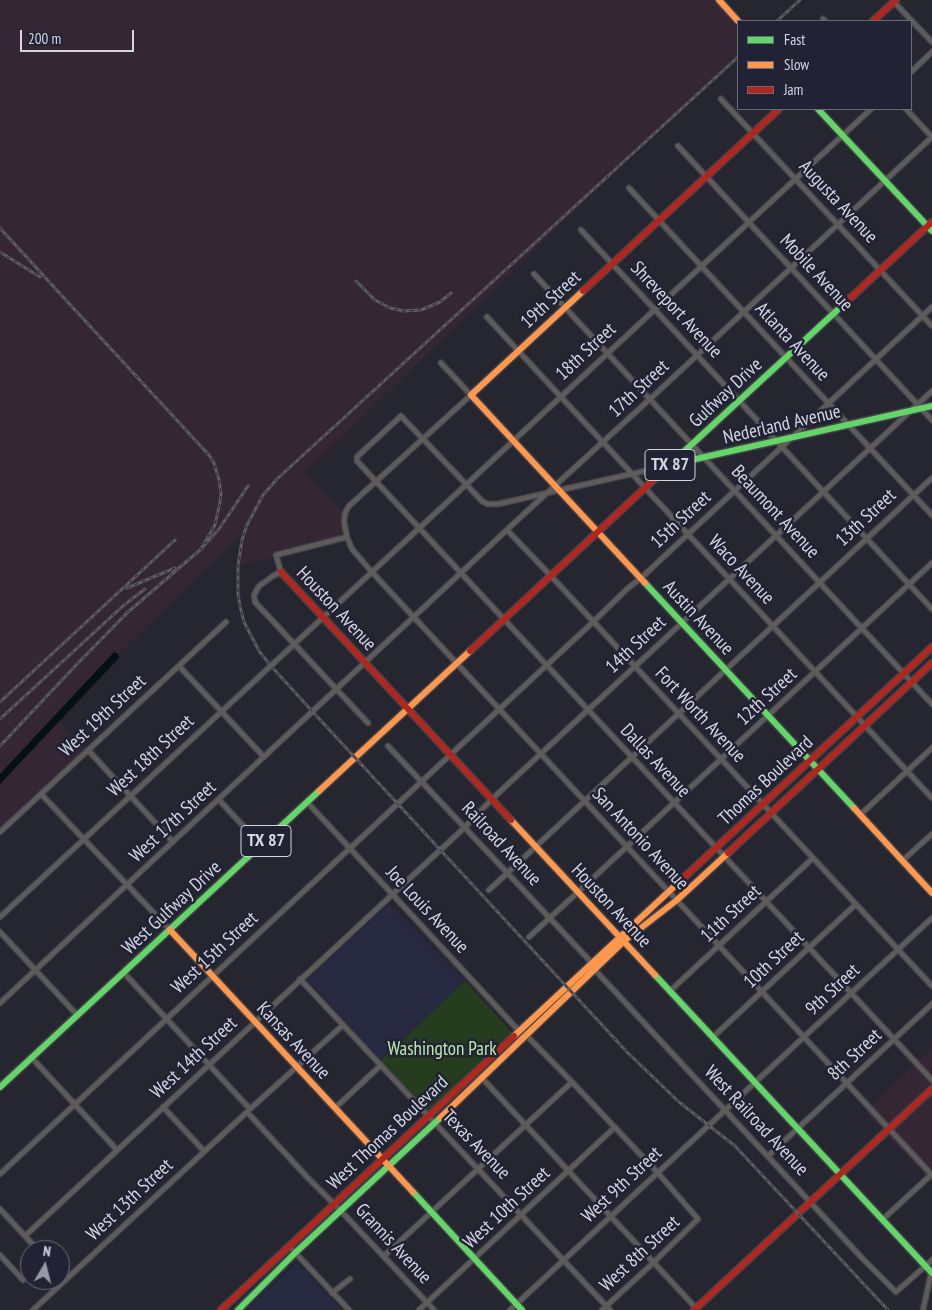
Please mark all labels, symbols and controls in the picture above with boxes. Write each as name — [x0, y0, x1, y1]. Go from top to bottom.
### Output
scale bar — [22, 20, 136, 52]
legend — [737, 20, 912, 110]
text: 200 m — [28, 29, 61, 48]
text: Fast — [784, 30, 805, 49]
text: Slow — [784, 55, 809, 74]
text: Jam — [784, 80, 803, 99]
street label: Augusta Avenue — [794, 156, 882, 248]
street label: Mobile Avenue — [775, 230, 857, 316]
street label: Shreveport Avenue — [625, 257, 727, 363]
street label: 19th Street — [516, 266, 586, 334]
street label: Atlanta Avenue — [750, 298, 834, 386]
street label: 18th Street — [551, 318, 621, 386]
street label: Gulfway Drive — [685, 353, 767, 433]
street label: 17th Street — [604, 355, 674, 423]
street label: Nederland Avenue — [721, 400, 843, 450]
road number: TX 87 — [645, 450, 695, 480]
street label: Beaumont Avenue — [726, 461, 824, 563]
street label: 13th Street — [831, 484, 901, 552]
street label: 15th Street — [646, 486, 716, 554]
street label: Waco Avenue — [703, 531, 779, 609]
street label: Houston Avenue — [291, 562, 381, 656]
street label: Austin Avenue — [658, 576, 738, 660]
street label: 14th Street — [601, 611, 671, 679]
street label: Fort Worth Avenue — [650, 662, 750, 768]
street label: 12th Street — [732, 663, 802, 731]
street label: West 19th Street — [55, 670, 151, 762]
street label: West 18th Street — [103, 710, 199, 802]
street label: Dallas Avenue — [615, 719, 695, 803]
street label: Thomas Boulevard — [714, 731, 818, 831]
street label: West 17th Street — [125, 776, 221, 868]
street label: San Antonio Avenue — [587, 783, 693, 895]
street label: Railroad Avenue — [456, 797, 546, 891]
road number: TX 87 — [241, 826, 291, 856]
street label: West Gulfway Drive — [118, 856, 226, 960]
street label: Houston Avenue — [566, 859, 656, 953]
street label: Joe Louis Avenue — [381, 862, 473, 958]
street label: 11th Street — [696, 880, 766, 948]
street label: West 15th Street — [167, 907, 263, 999]
street label: 10th Street — [739, 926, 809, 994]
street label: 9th Street — [801, 959, 865, 1021]
street label: Kansas Avenue — [251, 998, 335, 1084]
street label: West 14th Street — [146, 1012, 242, 1104]
street label: 8th Street — [823, 1024, 887, 1086]
park label: Washington Park — [387, 1039, 497, 1061]
street label: West Railroad Avenue — [699, 1061, 813, 1181]
street label: West Thomas Boulevard — [323, 1071, 453, 1195]
street label: Texas Avenue — [437, 1105, 515, 1185]
street label: West 9th Street — [577, 1142, 667, 1228]
street label: West 13th Street — [82, 1154, 178, 1246]
street label: West 10th Street — [459, 1162, 555, 1254]
street label: Grannis Avenue — [350, 1199, 436, 1289]
street label: West 8th Street — [595, 1211, 685, 1297]
north arrow — [20, 1240, 70, 1290]
text: N — [42, 1242, 52, 1261]

